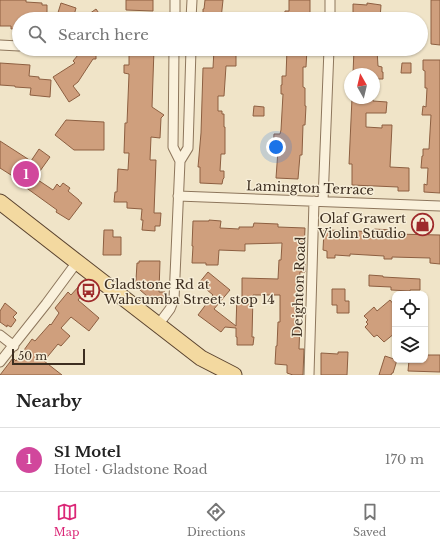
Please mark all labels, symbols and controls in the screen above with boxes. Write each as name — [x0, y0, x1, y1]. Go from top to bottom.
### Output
search box — [12, 12, 428, 56]
icon: search — [26, 23, 48, 45]
text: Search here — [58, 25, 149, 44]
north arrow — [344, 68, 380, 104]
your location — [266, 137, 286, 157]
pin: 1 — [13, 159, 39, 189]
street label: Lamington Terrace — [246, 177, 374, 199]
place label: Olaf Grawert Violin Studio — [317, 210, 406, 242]
shop icon: Olaf Grawert Violin Studio — [409, 212, 435, 238]
street label: Deighton Road — [289, 236, 309, 338]
place label: Gladstone Rd at Wahcumba Street, stop 14 — [103, 276, 275, 308]
bus stop icon: Gladstone Rd at Wahcumba Street, stop 14 — [75, 278, 101, 304]
map controls — [392, 291, 428, 363]
button: locate — [392, 291, 428, 327]
button: layers — [392, 327, 428, 363]
scale bar — [12, 347, 85, 366]
text: 50 m — [18, 349, 47, 363]
text: Nearby — [16, 391, 82, 412]
text: S1 Motel — [54, 442, 121, 461]
text: 1 — [26, 451, 32, 468]
text: 170 m — [385, 451, 424, 468]
text: Hotel · Gladstone Road — [54, 461, 208, 478]
tab: Map — [54, 501, 79, 539]
tab: Directions — [187, 501, 245, 539]
tab: Saved — [353, 501, 386, 539]

